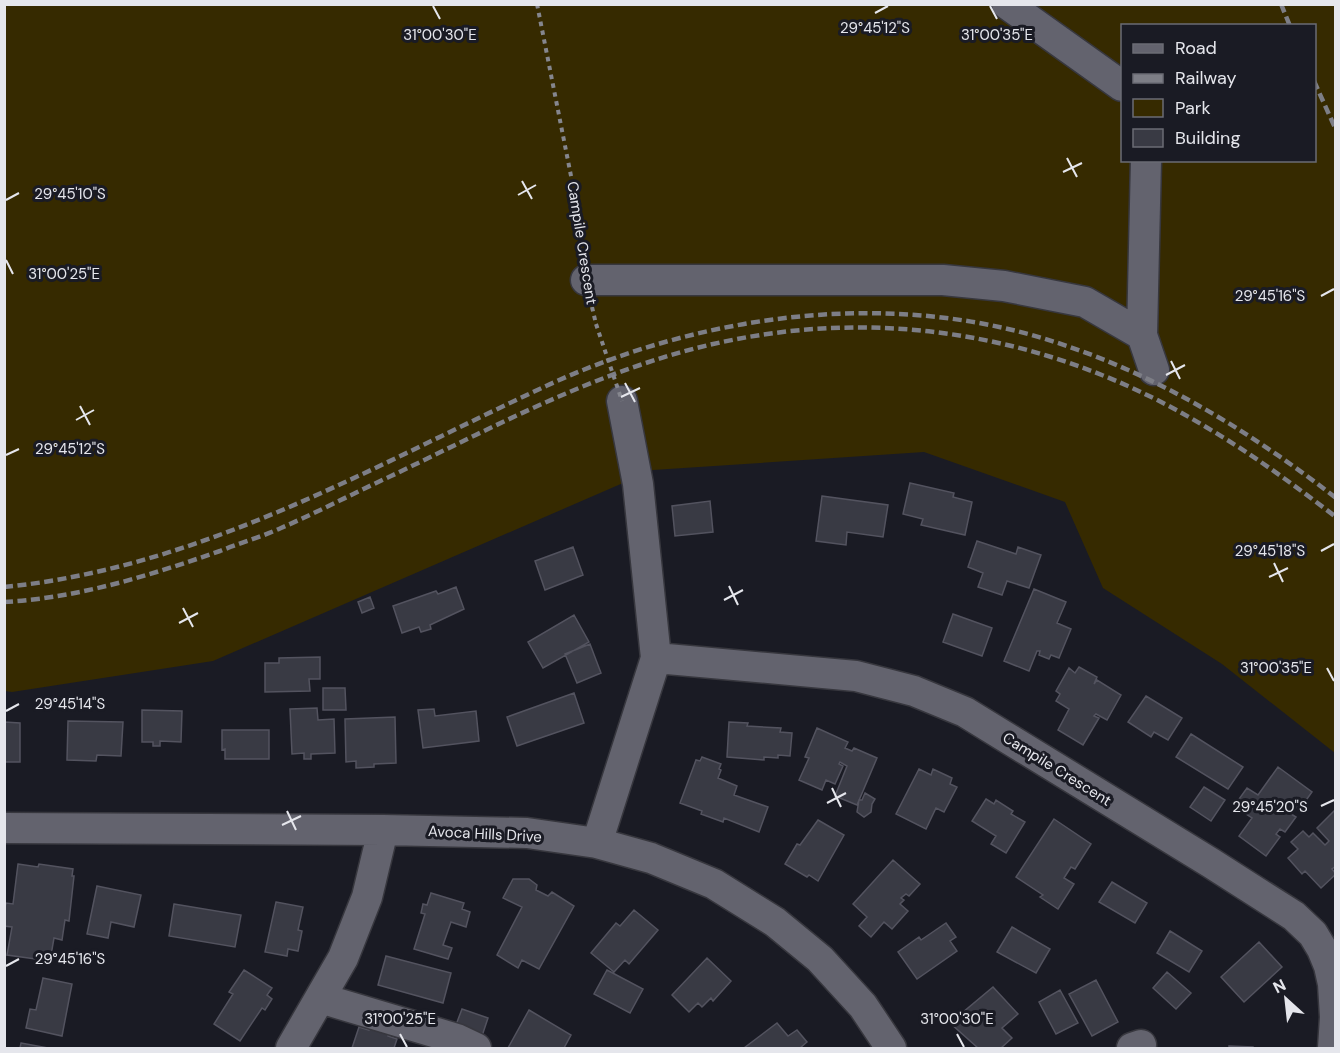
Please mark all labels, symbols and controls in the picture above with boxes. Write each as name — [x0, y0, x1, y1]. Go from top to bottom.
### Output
text: 29°45'12"S — [840, 18, 910, 38]
legend — [1121, 24, 1316, 162]
text: 31°00'30"E — [403, 25, 477, 45]
text: 31°00'35"E — [961, 25, 1033, 45]
text: Road — [1175, 36, 1217, 60]
text: Railway — [1175, 66, 1237, 90]
text: Park — [1175, 96, 1211, 120]
text: Building — [1175, 126, 1240, 150]
street label: Campile Crescent — [562, 180, 602, 306]
text: 29°45'10"S — [34, 184, 106, 204]
text: 31°00'25"E — [28, 264, 100, 284]
text: 29°45'16"S — [1235, 286, 1306, 306]
text: 29°45'12"S — [35, 439, 105, 459]
text: 29°45'18"S — [1235, 541, 1305, 561]
text: 31°00'35"E — [1240, 658, 1312, 678]
text: 29°45'14"S — [35, 694, 105, 714]
street label: Campile Crescent — [999, 727, 1115, 811]
text: 29°45'20"S — [1232, 797, 1308, 817]
street label: Avoca Hills Drive — [428, 821, 542, 847]
text: 29°45'16"S — [35, 949, 106, 969]
north arrow — [1256, 969, 1316, 1029]
text: N — [1269, 974, 1289, 998]
text: 31°00'25"E — [364, 1009, 436, 1029]
text: 31°00'30"E — [920, 1009, 994, 1029]

